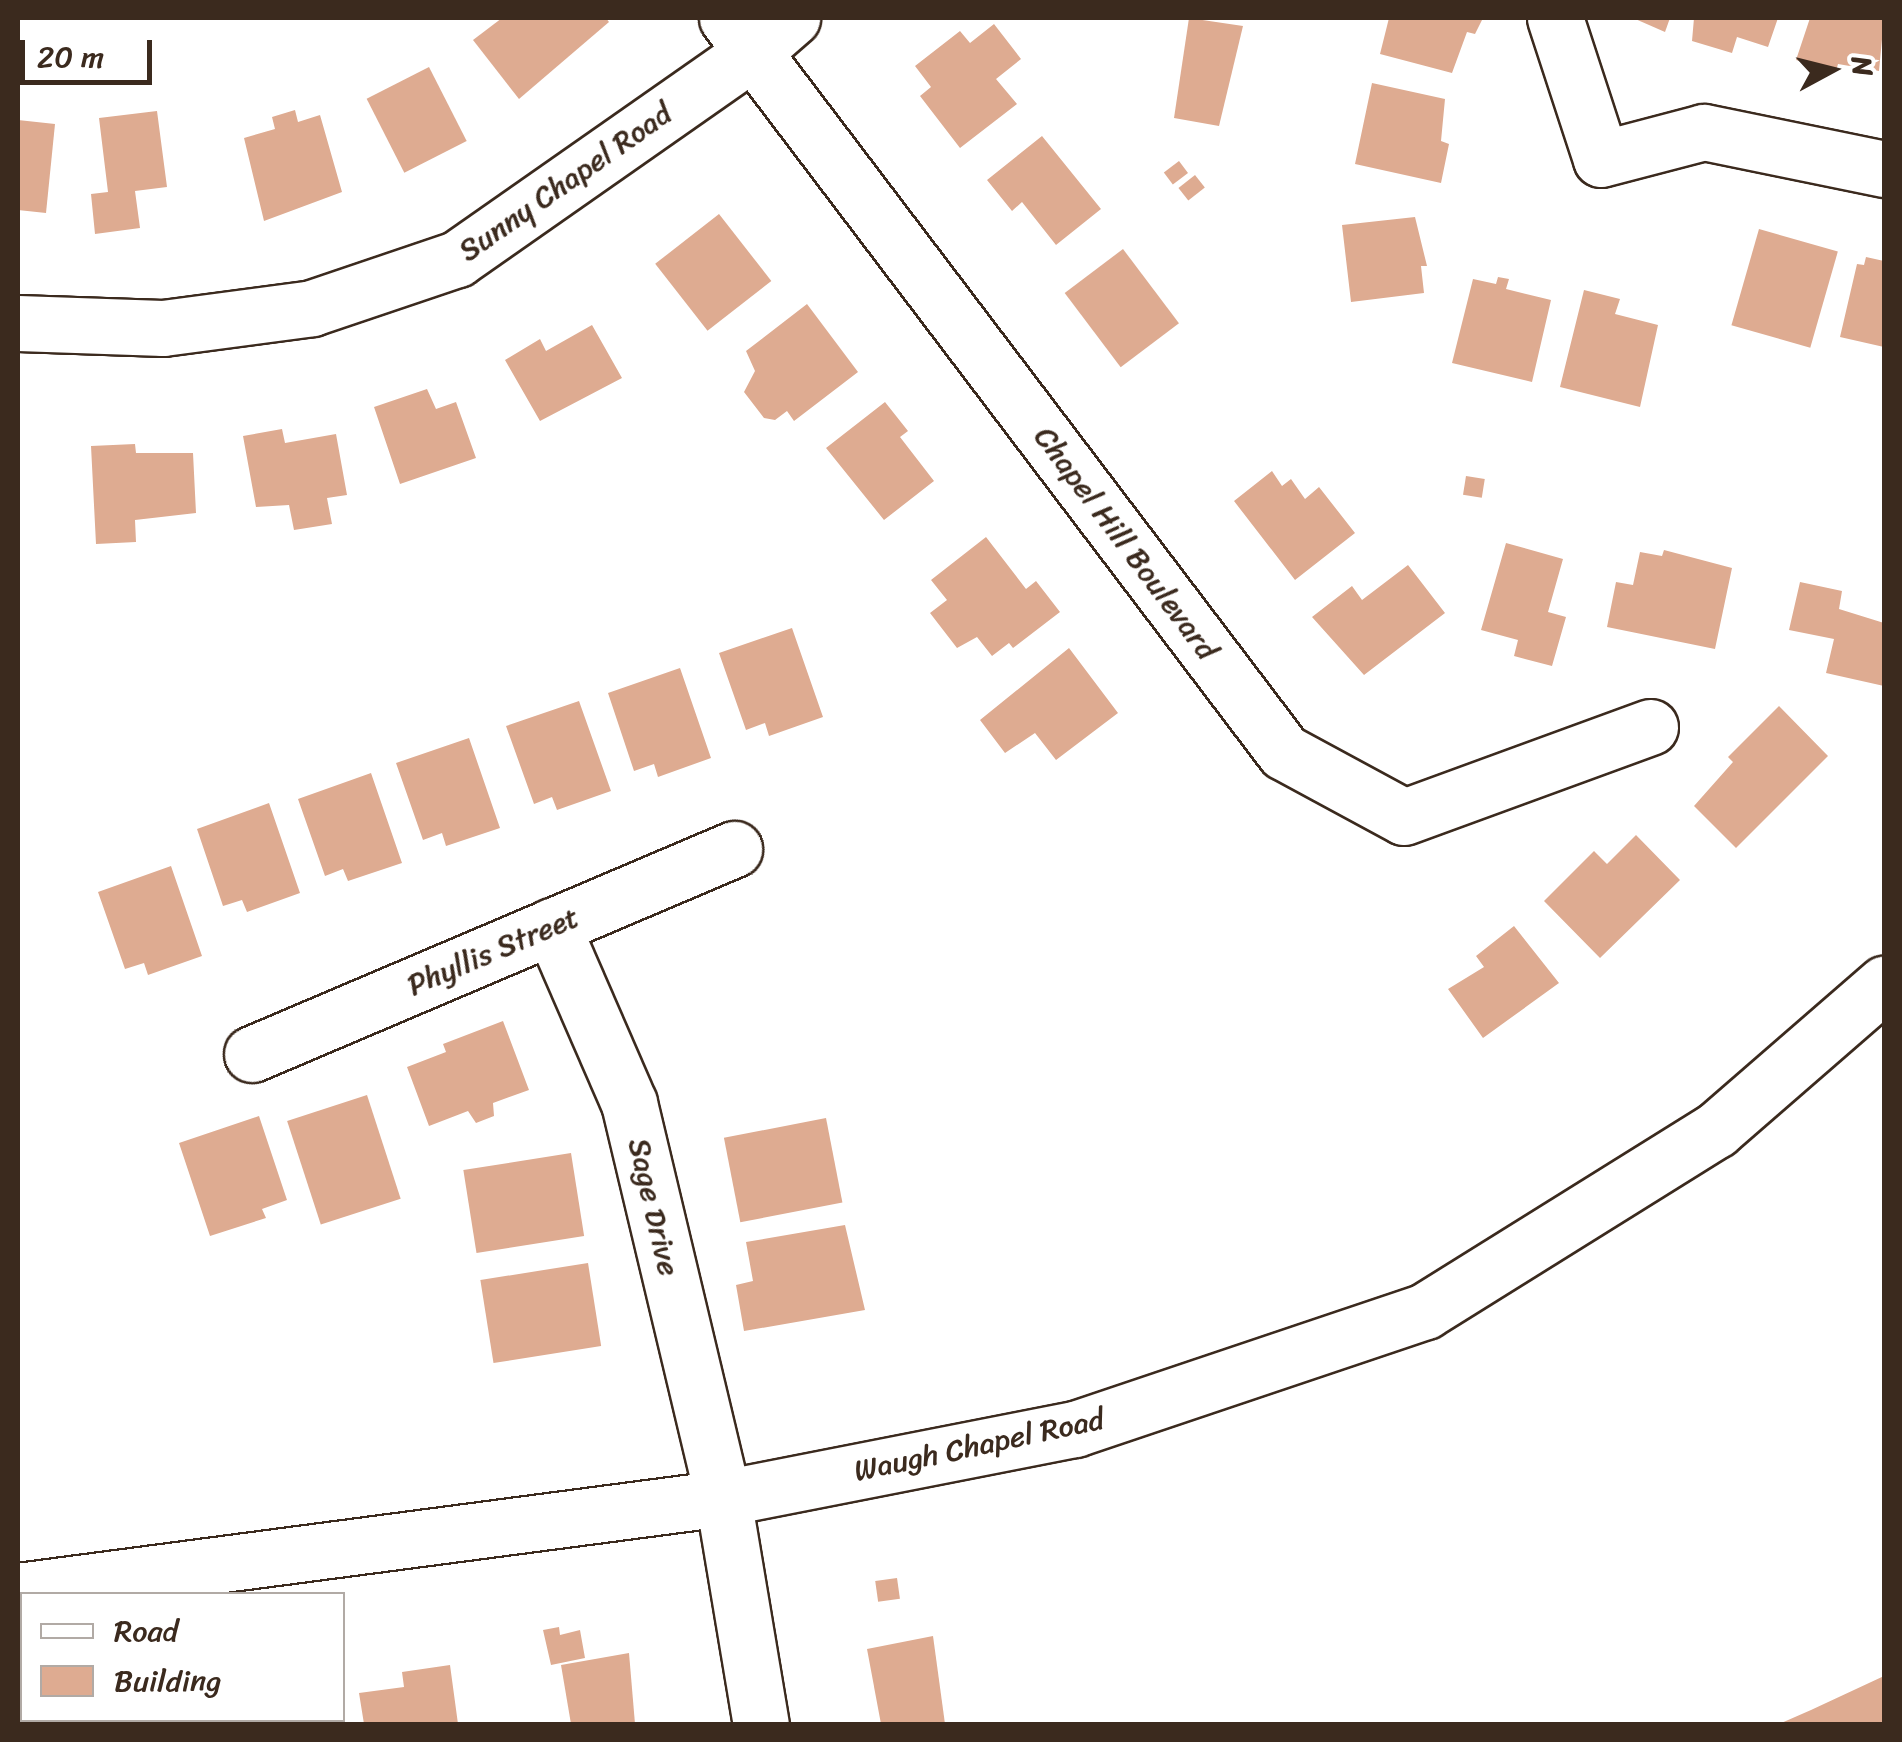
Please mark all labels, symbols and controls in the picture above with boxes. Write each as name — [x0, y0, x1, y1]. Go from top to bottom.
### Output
scale bar — [25, 20, 158, 82]
north arrow — [1782, 20, 1882, 120]
text: 20 m — [37, 30, 104, 84]
text: N — [1837, 54, 1888, 79]
street label: Sunny Chapel Road — [452, 95, 678, 269]
street label: Chapel Hill Boulevard — [1027, 420, 1225, 666]
street label: Phyllis Street — [401, 899, 585, 1003]
street label: Sage Drive — [621, 1135, 687, 1279]
street label: Waugh Chapel Road — [851, 1401, 1107, 1489]
legend — [20, 1592, 345, 1722]
text: Road — [114, 1604, 178, 1658]
text: Building — [114, 1654, 221, 1708]

